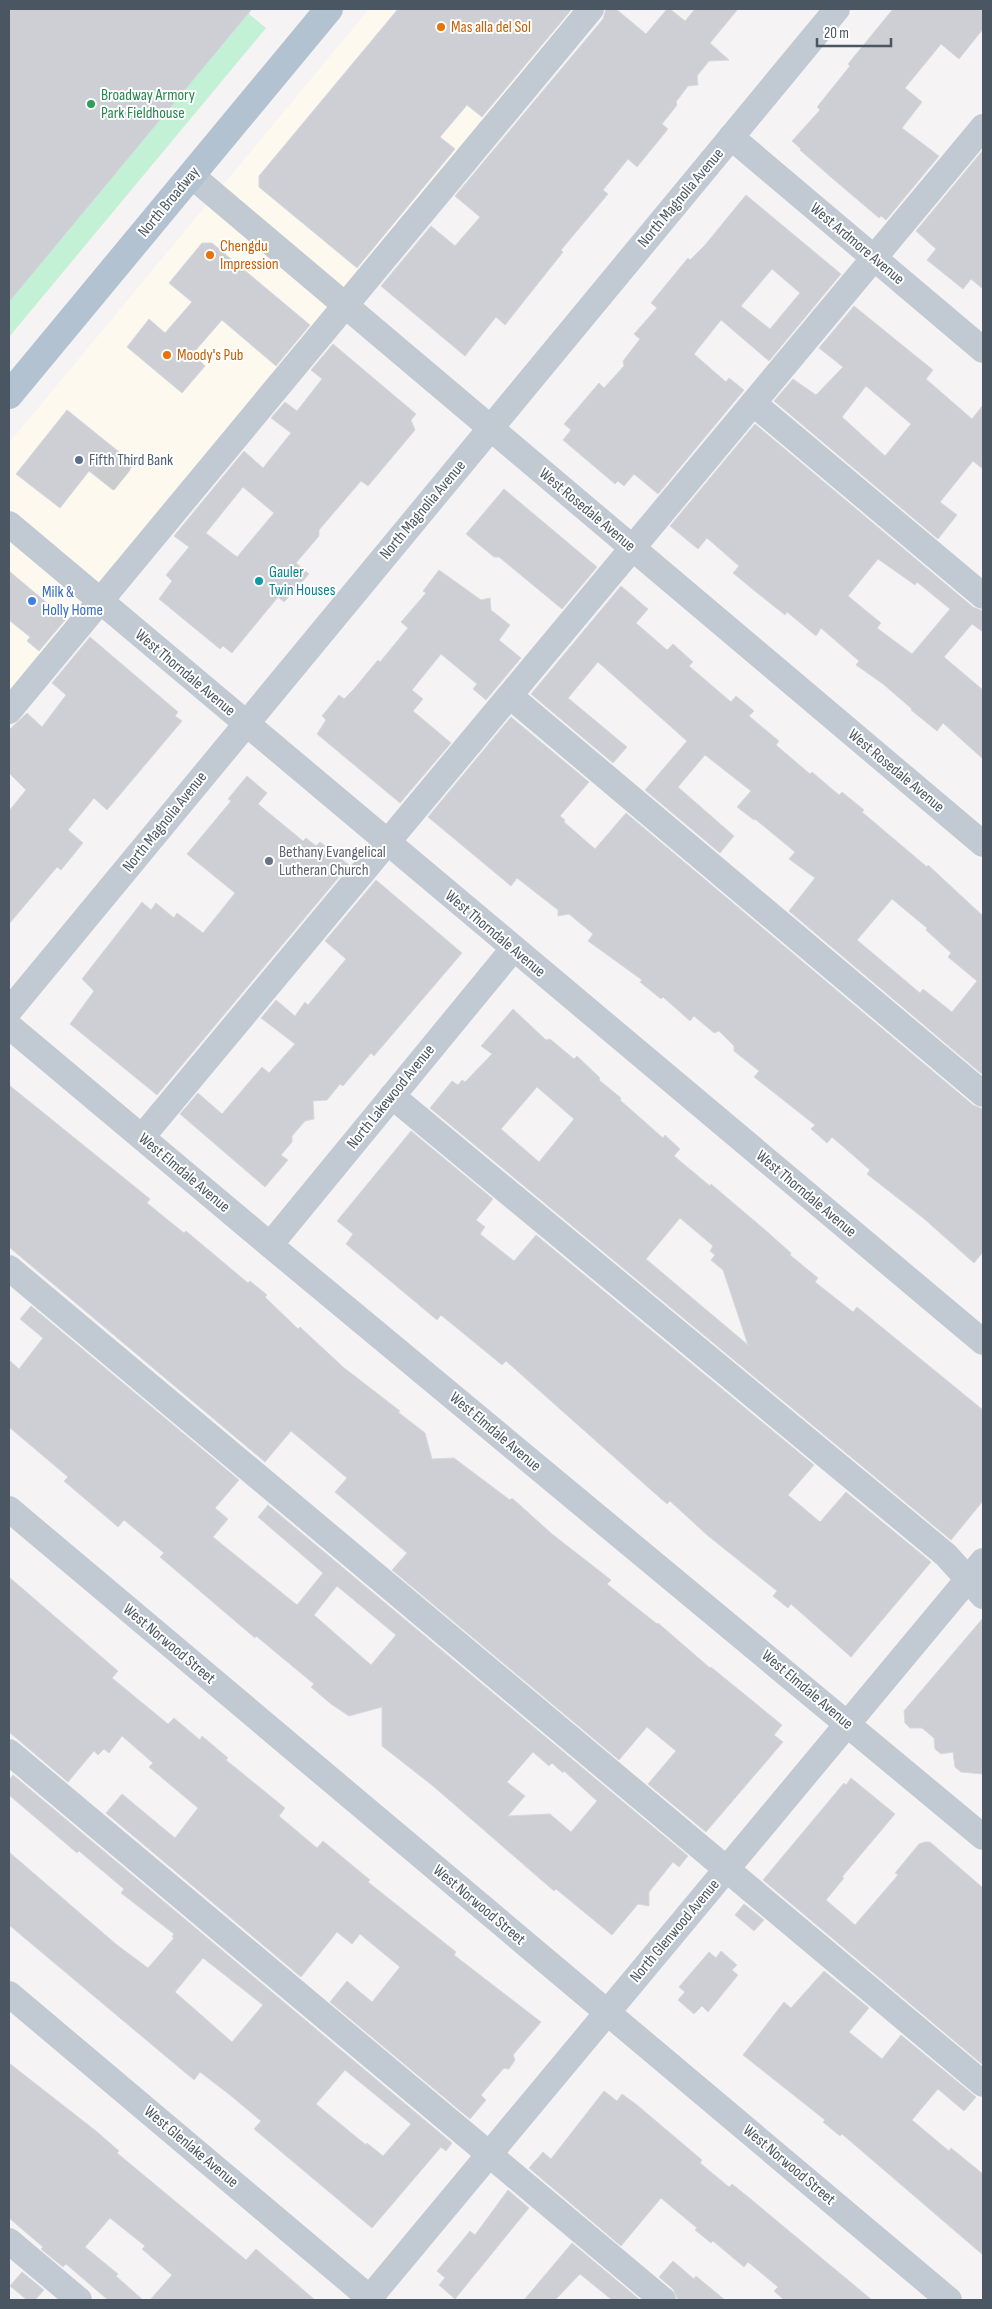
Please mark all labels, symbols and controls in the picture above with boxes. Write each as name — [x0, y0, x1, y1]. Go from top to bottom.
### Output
scale bar — [817, 15, 891, 47]
place label: Mas alla del Sol — [451, 18, 531, 37]
marker: Mas alla del Sol — [435, 21, 447, 33]
text: 20 m — [824, 24, 849, 43]
place label: Broadway Armory Park Fieldhouse — [101, 86, 195, 123]
marker: Broadway Armory Park Fieldhouse — [85, 98, 97, 110]
street label: North Magnolia Avenue — [634, 145, 728, 251]
street label: North Broadway — [134, 163, 204, 241]
street label: West Ardmore Avenue — [806, 199, 908, 289]
place label: Chengdu Impression — [220, 237, 279, 274]
marker: Chengdu Impression — [204, 249, 216, 261]
place label: Moody's Pub — [177, 346, 244, 365]
marker: Moody's Pub — [161, 349, 173, 361]
place label: Fifth Third Bank — [89, 451, 173, 470]
marker: Fifth Third Bank — [73, 454, 85, 466]
street label: North Magnolia Avenue — [376, 457, 470, 563]
street label: West Rosedale Avenue — [535, 464, 639, 556]
place label: Gauler Twin Houses — [269, 563, 336, 600]
marker: Gauler Twin Houses — [253, 575, 265, 587]
place label: Milk & Holly Home — [42, 583, 103, 620]
marker: Milk & Holly Home — [26, 595, 38, 607]
street label: West Thorndale Avenue — [131, 626, 239, 720]
street label: West Rosedale Avenue — [844, 725, 948, 817]
street label: North Magnolia Avenue — [119, 768, 211, 876]
place label: Bethany Evangelical Lutheran Church — [279, 843, 386, 880]
marker: Bethany Evangelical Lutheran Church — [263, 855, 275, 867]
street label: West Thorndale Avenue — [441, 887, 549, 981]
street label: North Lakewood Avenue — [343, 1041, 439, 1153]
street label: West Elmdale Avenue — [134, 1129, 234, 1217]
street label: West Thorndale Avenue — [752, 1147, 860, 1241]
street label: West Elmdale Avenue — [445, 1388, 545, 1476]
street label: West Norwood Street — [119, 1600, 219, 1688]
street label: West Elmdale Avenue — [757, 1646, 857, 1734]
street label: West Norwood Street — [429, 1861, 529, 1949]
street label: North Glenwood Avenue — [626, 1876, 724, 1986]
street label: West Glenlake Avenue — [140, 2102, 242, 2192]
street label: West Norwood Street — [739, 2121, 839, 2209]

